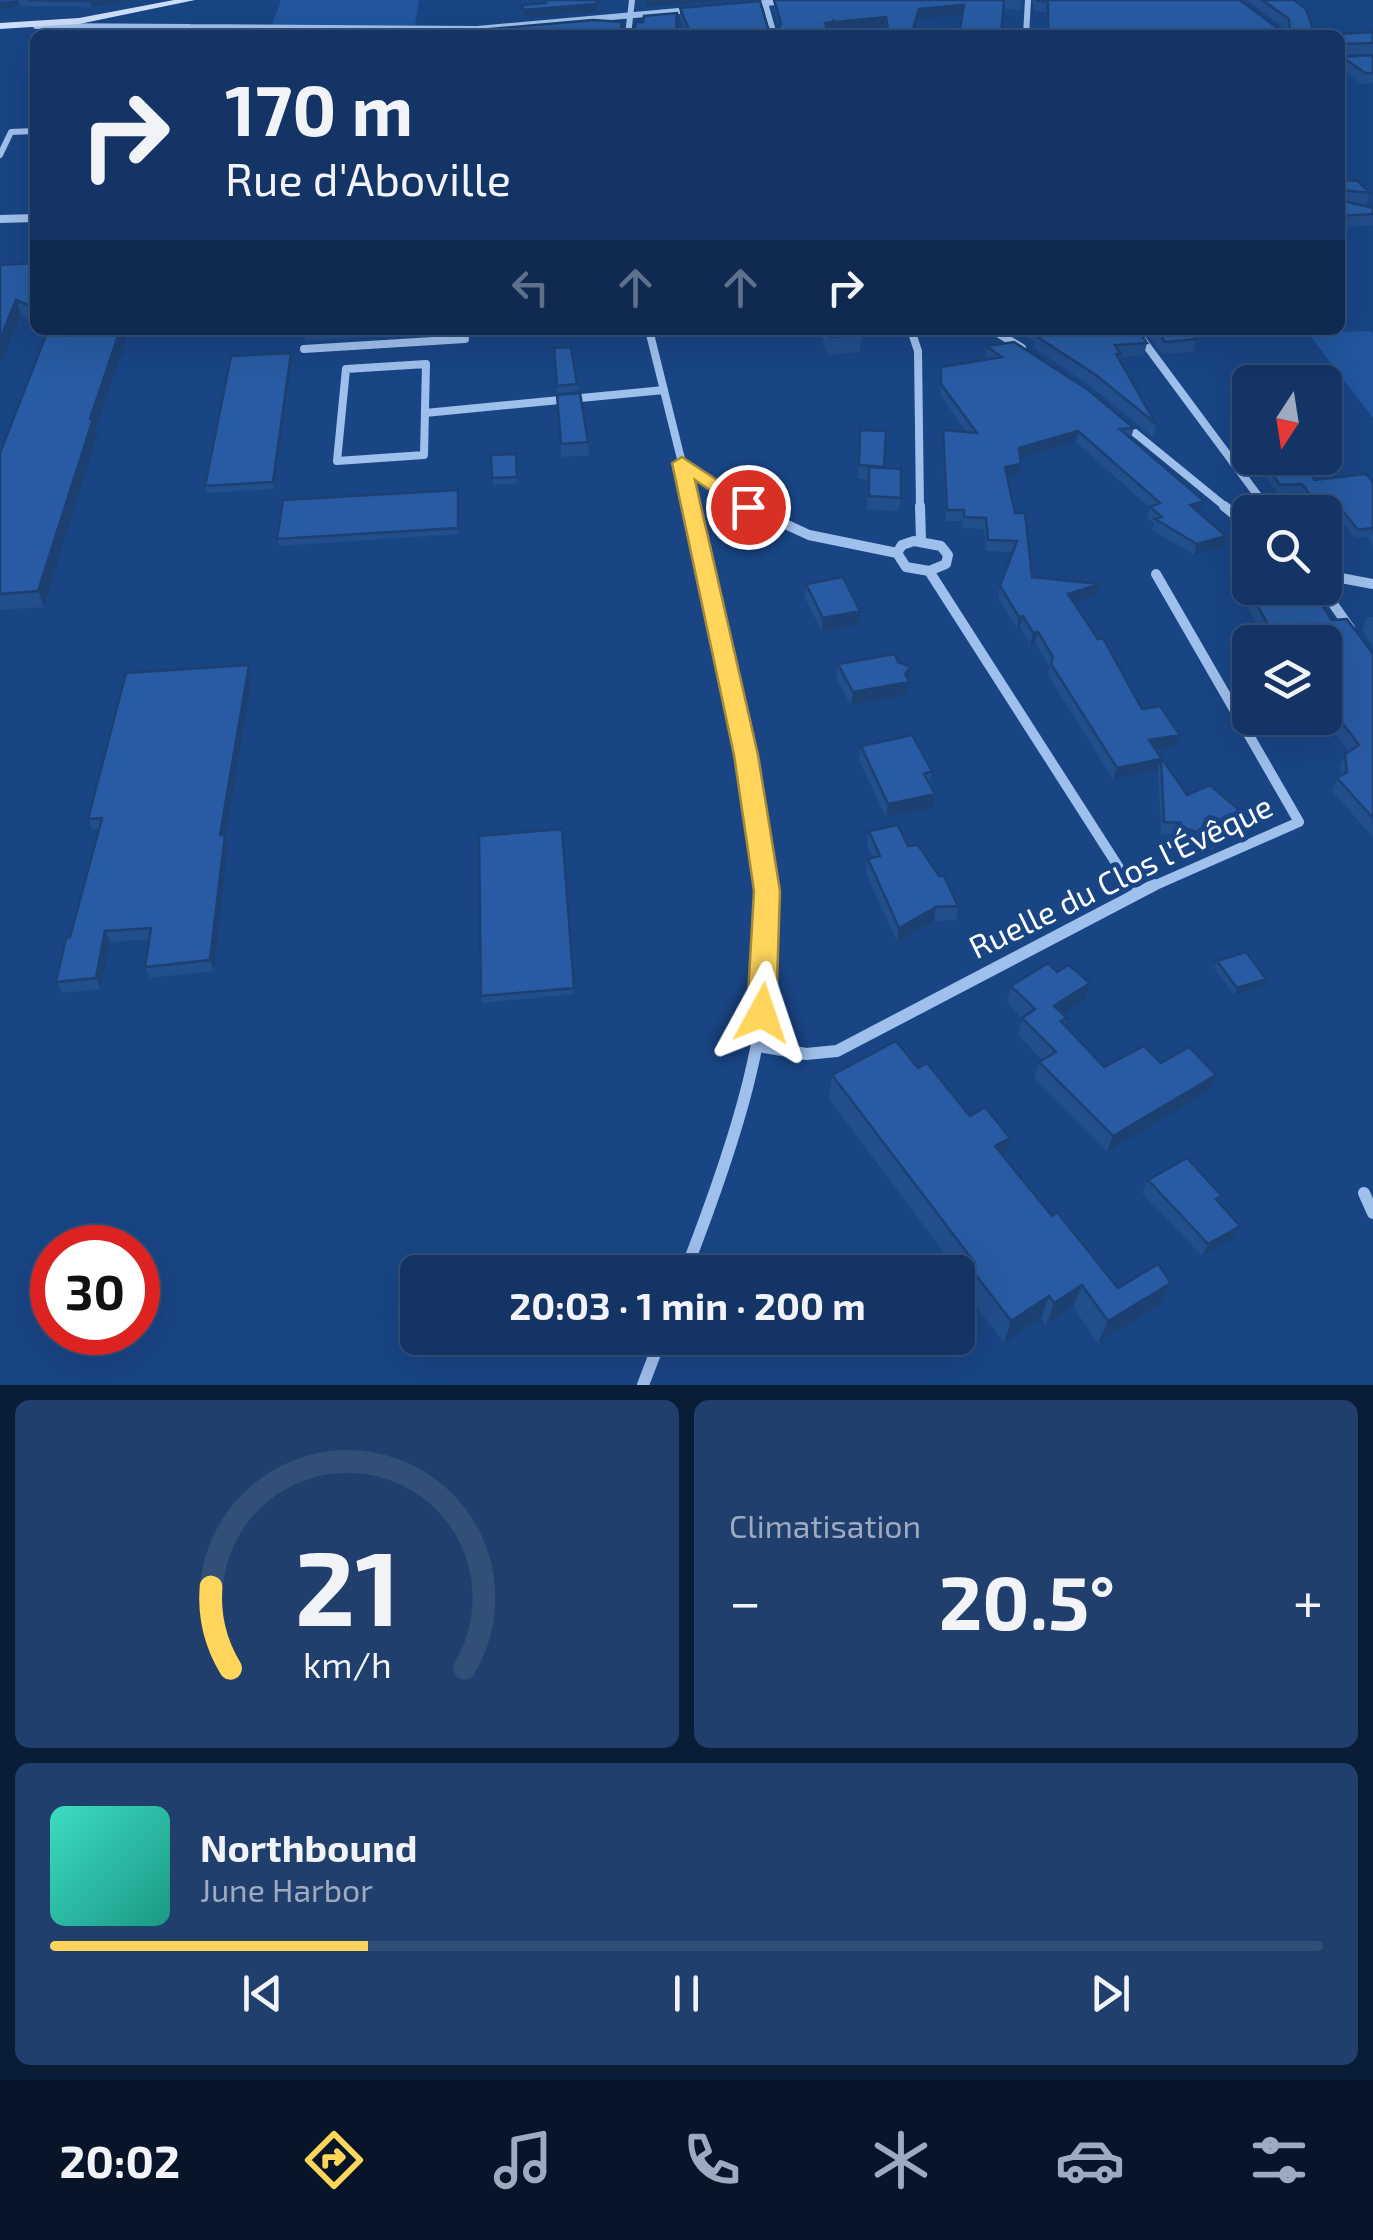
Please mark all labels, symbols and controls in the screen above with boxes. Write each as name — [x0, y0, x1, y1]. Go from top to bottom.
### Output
text: 170 m — [225, 66, 413, 150]
icon: right — [60, 70, 190, 200]
text: Rue d'Aboville — [225, 151, 511, 205]
icon: left — [503, 260, 558, 315]
icon: ahead — [608, 260, 663, 315]
icon: ahead — [713, 260, 768, 315]
icon: right — [818, 260, 873, 315]
north arrow — [1232, 365, 1342, 475]
map controls — [1232, 365, 1342, 735]
pin — [706, 465, 791, 550]
icon: arrive — [721, 480, 776, 535]
button: search — [1232, 495, 1342, 605]
button: layers — [1232, 625, 1342, 735]
street label: Ruelle du Clos l'Évêque — [962, 785, 1278, 965]
position arrow — [710, 961, 814, 1065]
speed limit sign: 30 — [30, 1225, 160, 1355]
text: 20:03 · 1 min · 200 m — [509, 1282, 866, 1328]
text: Climatisation — [729, 1506, 921, 1544]
text: 21 — [294, 1522, 400, 1647]
text: 20.5° — [939, 1555, 1115, 1645]
text: − — [729, 1567, 761, 1633]
text: + — [1293, 1567, 1323, 1633]
text: km/h — [303, 1642, 391, 1685]
text: Northbound — [200, 1824, 418, 1870]
text: June Harbor — [200, 1870, 373, 1908]
icon: previous — [235, 1966, 290, 2021]
icon: pause — [659, 1966, 714, 2021]
icon: next — [1083, 1966, 1138, 2021]
icon: directions — [299, 2125, 369, 2195]
icon: music — [488, 2125, 558, 2195]
icon: phone — [677, 2125, 747, 2195]
icon: climate — [866, 2125, 936, 2195]
icon: car — [1055, 2125, 1125, 2195]
icon: filters — [1244, 2125, 1314, 2195]
text: 20:02 — [59, 2133, 180, 2187]

